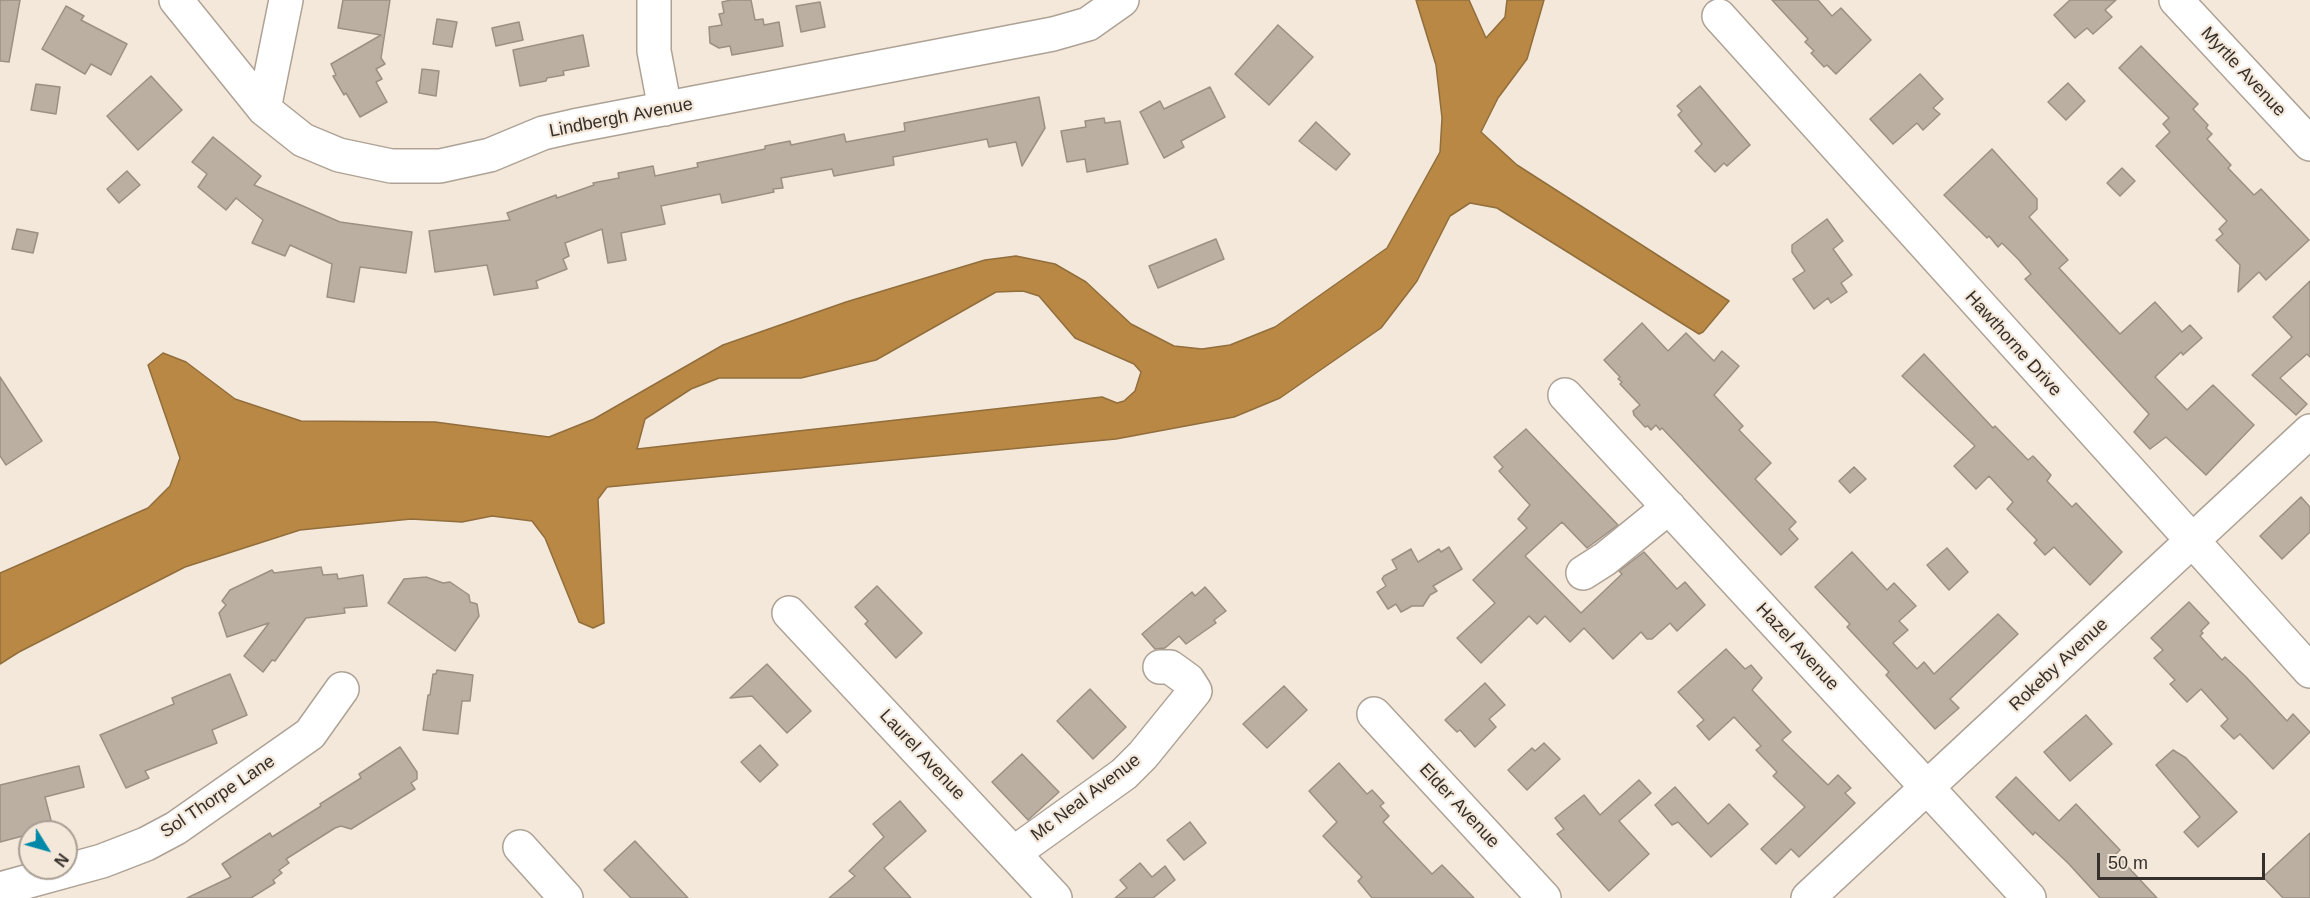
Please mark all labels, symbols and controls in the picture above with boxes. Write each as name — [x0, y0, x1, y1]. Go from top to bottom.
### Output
street label: Myrtle Avenue — [2196, 23, 2290, 121]
street label: Lindbergh Avenue — [547, 93, 695, 143]
street label: Hawthorne Drive — [1960, 287, 2066, 401]
street label: Hazel Avenue — [1751, 599, 1843, 695]
street label: Rokeby Avenue — [2005, 614, 2113, 716]
street label: Laurel Avenue — [875, 705, 969, 805]
street label: Mc Neal Avenue — [1027, 750, 1145, 846]
street label: Sol Thorpe Lane — [157, 751, 279, 843]
street label: Elder Avenue — [1414, 759, 1504, 853]
north arrow — [18, 820, 78, 880]
scale bar — [2100, 841, 2268, 879]
text: N — [51, 850, 71, 870]
text: 50 m — [2108, 853, 2148, 873]

